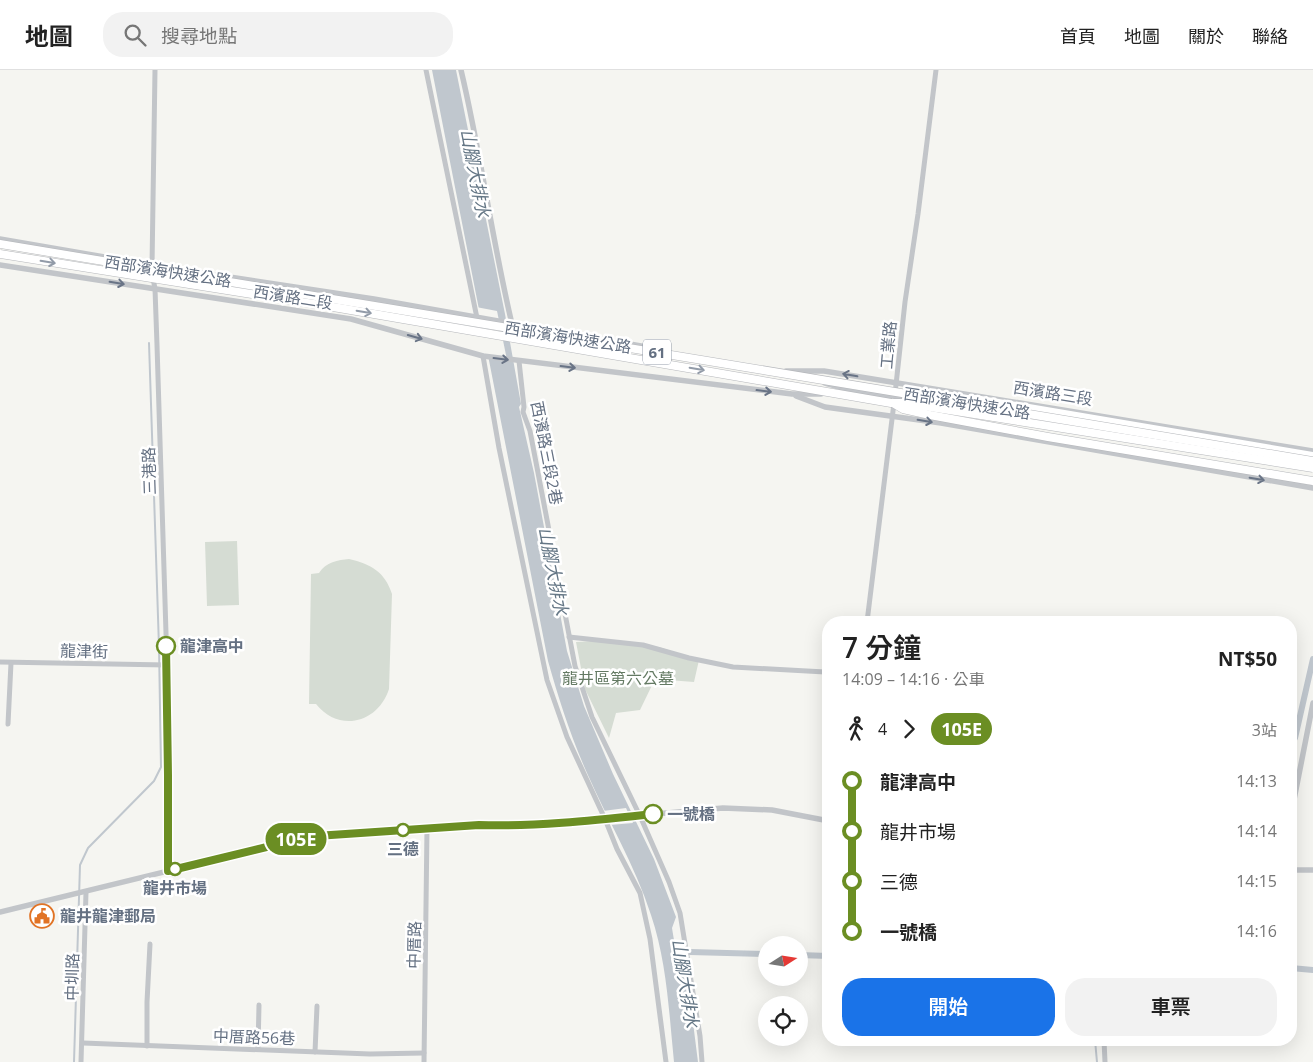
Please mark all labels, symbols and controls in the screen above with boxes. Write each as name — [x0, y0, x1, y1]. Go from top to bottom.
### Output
search box — [103, 12, 453, 57]
text: 地圖 — [25, 19, 73, 52]
icon: search — [121, 21, 149, 49]
text: 搜尋地點 — [161, 23, 237, 49]
text: 首頁 — [1060, 24, 1096, 48]
text: 地圖 — [1124, 24, 1160, 48]
text: 關於 — [1188, 24, 1224, 48]
text: 聯絡 — [1252, 24, 1288, 48]
water label: 山腳大排水 — [456, 127, 497, 220]
street label: 西部濱海快速公路 — [103, 250, 233, 292]
one-way arrow — [40, 257, 56, 267]
one-way arrow — [109, 279, 125, 289]
street label: 西濱路二段 — [252, 280, 334, 314]
one-way arrow — [356, 308, 372, 318]
street label: 西部濱海快速公路 — [503, 316, 633, 358]
street label: 工業路 — [875, 320, 901, 370]
one-way arrow — [406, 333, 422, 342]
road number: 61 — [643, 340, 671, 364]
one-way arrow — [493, 354, 509, 364]
one-way arrow — [559, 362, 575, 372]
one-way arrow — [688, 365, 704, 375]
one-way arrow — [843, 370, 859, 380]
street label: 西濱路三段 — [1012, 376, 1094, 410]
street label: 西部濱海快速公路 — [902, 382, 1032, 424]
one-way arrow — [755, 386, 771, 396]
street label: 西濱路三段2巷 — [526, 399, 568, 507]
one-way arrow — [917, 416, 933, 426]
street label: 三港路 — [137, 447, 161, 495]
one-way arrow — [1249, 474, 1265, 484]
water label: 山腳大排水 — [534, 525, 575, 618]
text: 7 分鐘 — [842, 628, 921, 666]
place label: 龍津高中 — [180, 635, 244, 657]
marker: 龍津高中 — [156, 636, 176, 656]
street label: 龍津街 — [60, 640, 108, 662]
text: NT$50 — [1218, 646, 1277, 672]
park label: 龍井區第六公墓 — [562, 667, 674, 689]
text: 14:09 – 14:16 · 公車 — [842, 668, 984, 690]
icon: walk — [842, 715, 870, 743]
icon: forward — [895, 715, 923, 743]
text: 105E — [941, 717, 982, 741]
text: 4 — [878, 718, 887, 740]
text: 3站 — [1252, 719, 1277, 741]
text: 龍津高中 — [880, 769, 956, 795]
text: 14:13 — [1236, 770, 1277, 792]
place label: 一號橋 — [667, 803, 715, 825]
marker: 一號橋 — [643, 804, 663, 824]
text: 龍井市場 — [880, 819, 956, 845]
text: 14:14 — [1236, 820, 1277, 842]
line badge: 105E — [261, 823, 331, 855]
marker: 三德 — [396, 823, 410, 837]
text: 105E — [276, 827, 316, 851]
place label: 三德 — [387, 838, 419, 860]
marker: 龍井市場 — [168, 862, 182, 876]
text: 三德 — [880, 869, 918, 895]
text: 14:15 — [1236, 870, 1277, 892]
place label: 龍井市場 — [143, 877, 207, 899]
public building icon: 龍井龍津郵局 — [29, 903, 55, 929]
place label: 龍井龍津郵局 — [60, 905, 156, 927]
text: 一號橋 — [880, 919, 937, 945]
text: 14:16 — [1236, 920, 1277, 942]
street label: 中厝路 — [403, 921, 425, 969]
north arrow — [758, 936, 808, 986]
map controls — [758, 936, 808, 1046]
water label: 山腳大排水 — [667, 937, 705, 1030]
street label: 中圳路 — [61, 953, 83, 1001]
button: 開始 — [842, 978, 1055, 1036]
button: 車票 — [1065, 978, 1277, 1036]
button: locate — [758, 996, 808, 1046]
street label: 中厝路56巷 — [212, 1025, 296, 1049]

